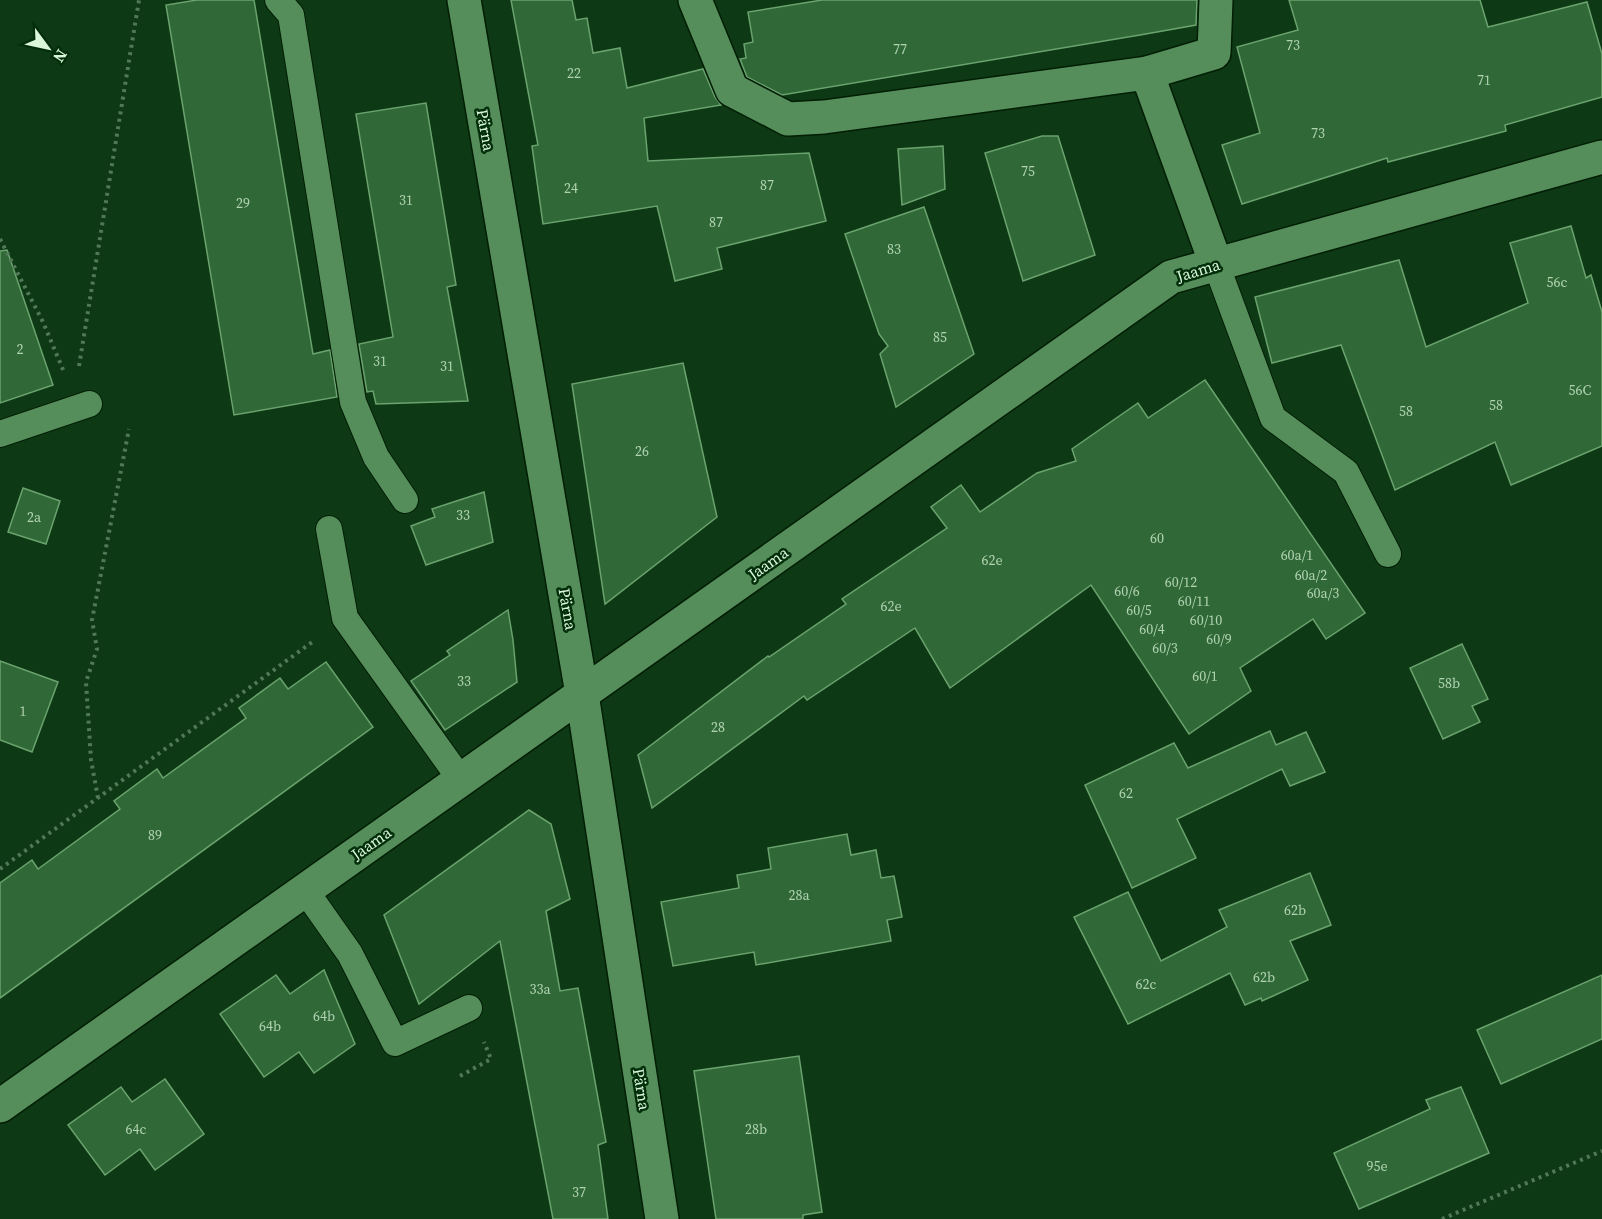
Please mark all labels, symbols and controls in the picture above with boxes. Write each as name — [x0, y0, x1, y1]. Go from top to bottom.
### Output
north arrow — [18, 18, 78, 78]
house number: 73 — [1286, 35, 1300, 55]
house number: 77 — [893, 39, 907, 59]
text: N — [48, 45, 73, 67]
house number: 22 — [567, 63, 581, 83]
house number: 71 — [1477, 70, 1491, 90]
street label: Pärna — [472, 107, 501, 153]
house number: 73 — [1311, 123, 1325, 143]
house number: 75 — [1021, 161, 1035, 181]
house number: 87 — [760, 175, 774, 195]
house number: 24 — [564, 178, 578, 198]
house number: 31 — [399, 190, 413, 210]
house number: 29 — [236, 193, 250, 213]
house number: 87 — [709, 212, 723, 232]
house number: 83 — [887, 239, 901, 259]
street label: Jaama — [1173, 253, 1223, 287]
house number: 56c — [1547, 272, 1568, 292]
house number: 85 — [933, 327, 947, 347]
house number: 2 — [17, 339, 24, 359]
house number: 31 — [373, 351, 387, 371]
house number: 31 — [440, 356, 454, 376]
house number: 56C — [1569, 380, 1592, 400]
house number: 58 — [1489, 395, 1503, 415]
house number: 58 — [1399, 401, 1413, 421]
house number: 26 — [635, 441, 649, 461]
house number: 33 — [456, 505, 470, 525]
house number: 2a — [27, 507, 42, 527]
house number: 60 — [1150, 528, 1164, 548]
street label: Jaama — [743, 541, 793, 585]
house number: 60a/1 — [1281, 545, 1313, 565]
house number: 62e — [981, 550, 1003, 570]
house number: 60a/2 — [1295, 565, 1327, 585]
house number: 60/12 — [1165, 572, 1197, 592]
house number: 60/6 — [1114, 581, 1140, 601]
house number: 60a/3 — [1307, 583, 1339, 603]
street label: Pärna — [554, 586, 583, 632]
house number: 60/11 — [1178, 591, 1210, 611]
house number: 62e — [880, 596, 902, 616]
house number: 60/5 — [1126, 600, 1152, 620]
house number: 60/10 — [1190, 610, 1222, 630]
house number: 60/4 — [1139, 619, 1165, 639]
house number: 60/9 — [1206, 629, 1232, 649]
house number: 60/3 — [1152, 638, 1178, 658]
house number: 60/1 — [1192, 666, 1218, 686]
house number: 33 — [457, 671, 471, 691]
house number: 58b — [1438, 673, 1460, 693]
house number: 1 — [20, 701, 27, 721]
house number: 28 — [711, 717, 725, 737]
house number: 62 — [1119, 783, 1133, 803]
street label: Jaama — [346, 821, 396, 865]
house number: 89 — [148, 825, 162, 845]
house number: 28a — [788, 885, 810, 905]
house number: 62b — [1284, 900, 1306, 920]
house number: 62b — [1253, 967, 1275, 987]
house number: 62c — [1136, 974, 1157, 994]
house number: 33a — [529, 979, 551, 999]
house number: 64b — [313, 1006, 335, 1026]
house number: 64b — [259, 1016, 281, 1036]
street label: Pärna — [628, 1066, 656, 1112]
house number: 64c — [126, 1119, 147, 1139]
house number: 28b — [745, 1119, 767, 1139]
house number: 95e — [1366, 1156, 1388, 1176]
house number: 37 — [572, 1182, 586, 1202]

